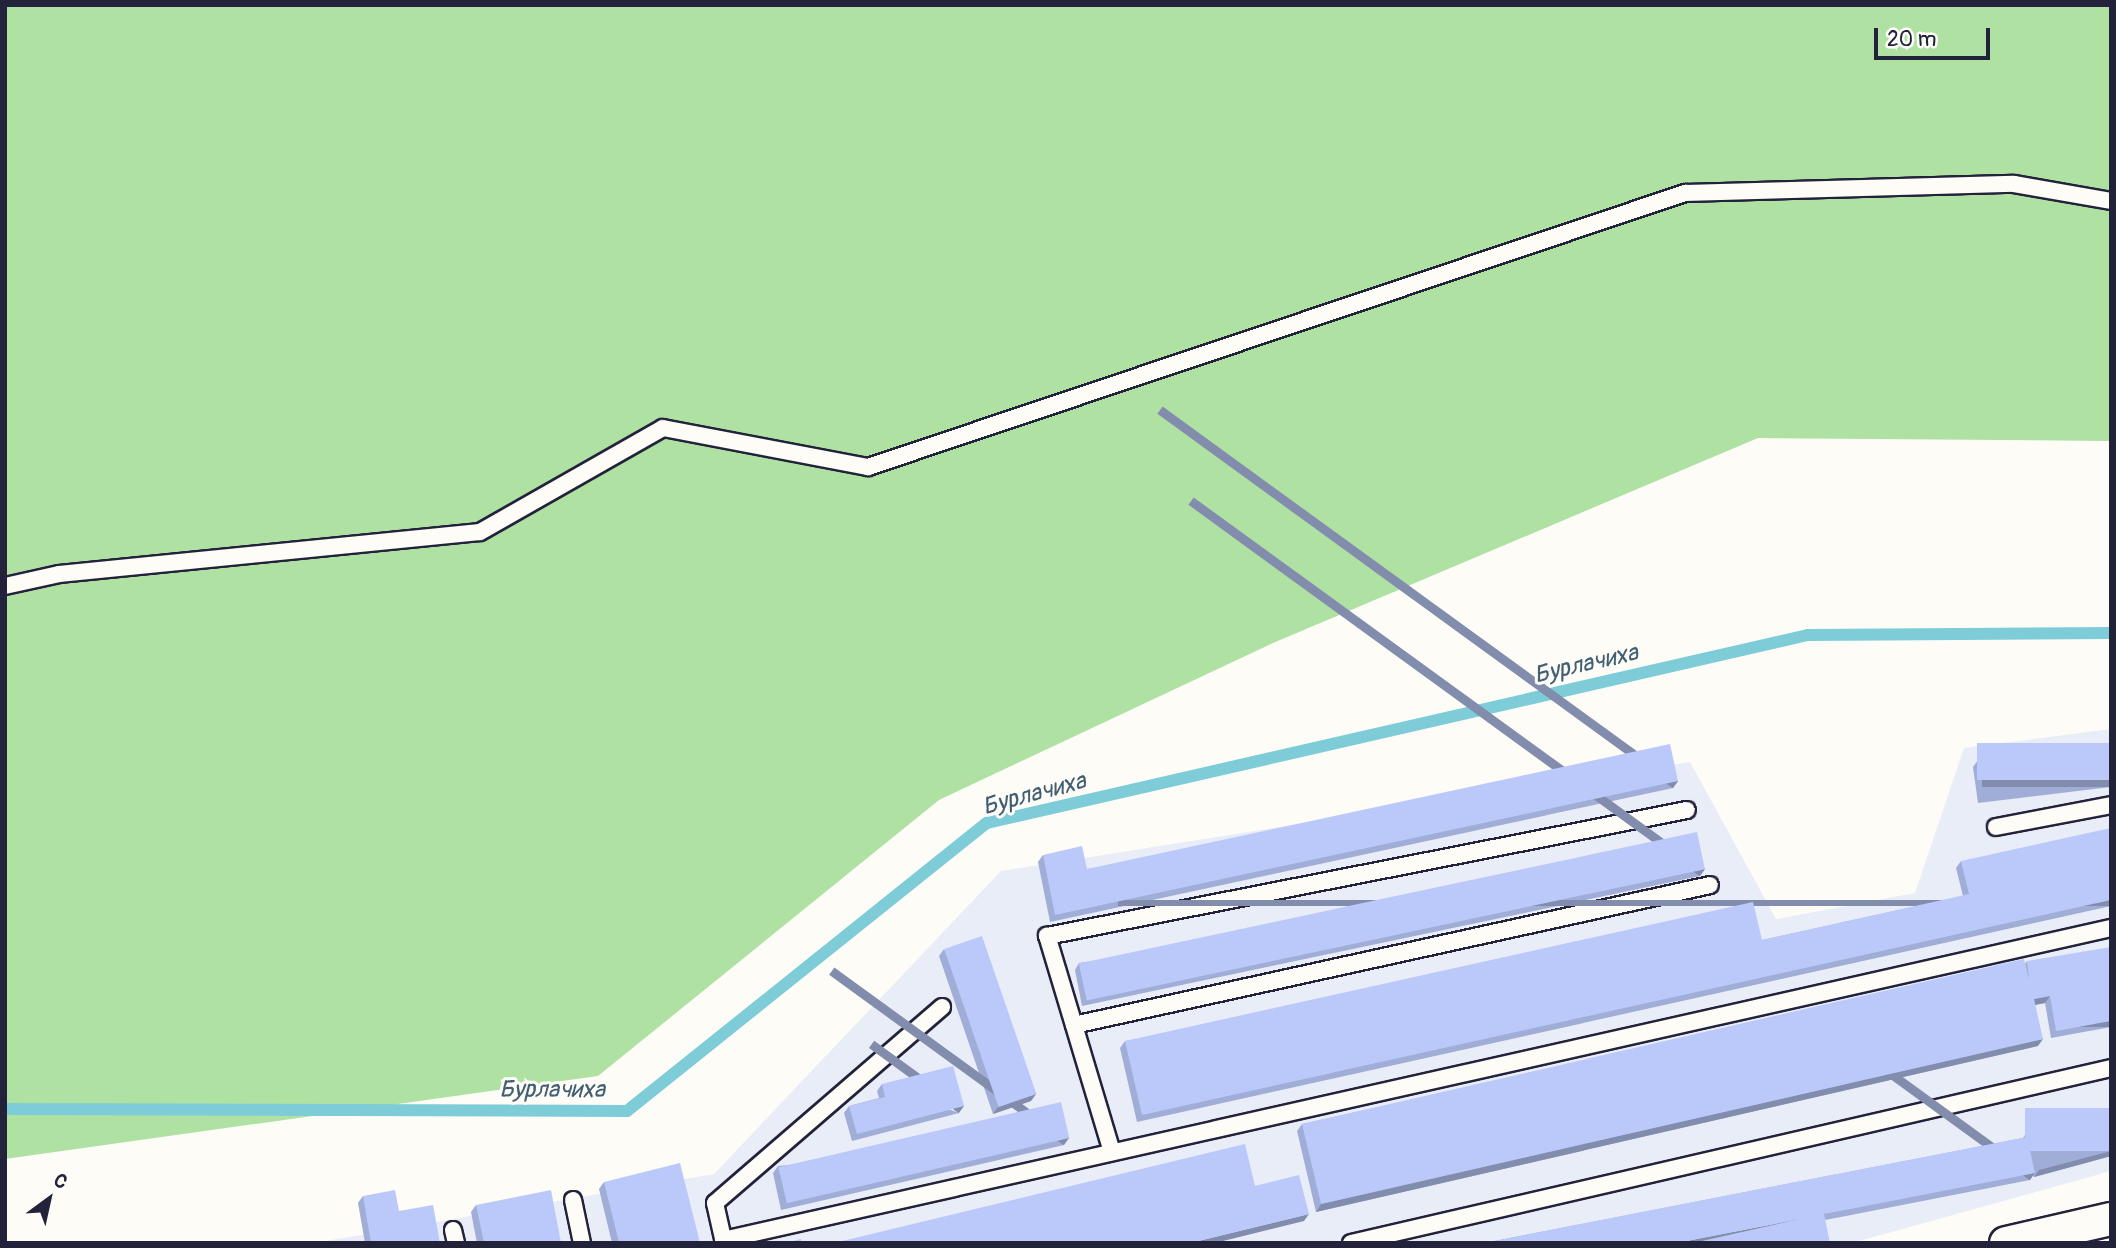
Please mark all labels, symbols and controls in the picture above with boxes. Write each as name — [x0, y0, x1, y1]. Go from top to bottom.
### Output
scale bar — [1878, 14, 1994, 58]
text: 20 m — [1887, 26, 1936, 53]
water label: Бурлачиха — [1531, 638, 1641, 690]
water label: Бурлачиха — [979, 766, 1089, 822]
water label: Бурлачиха — [499, 1076, 605, 1104]
north arrow — [14, 1164, 84, 1234]
text: С — [49, 1168, 72, 1195]

